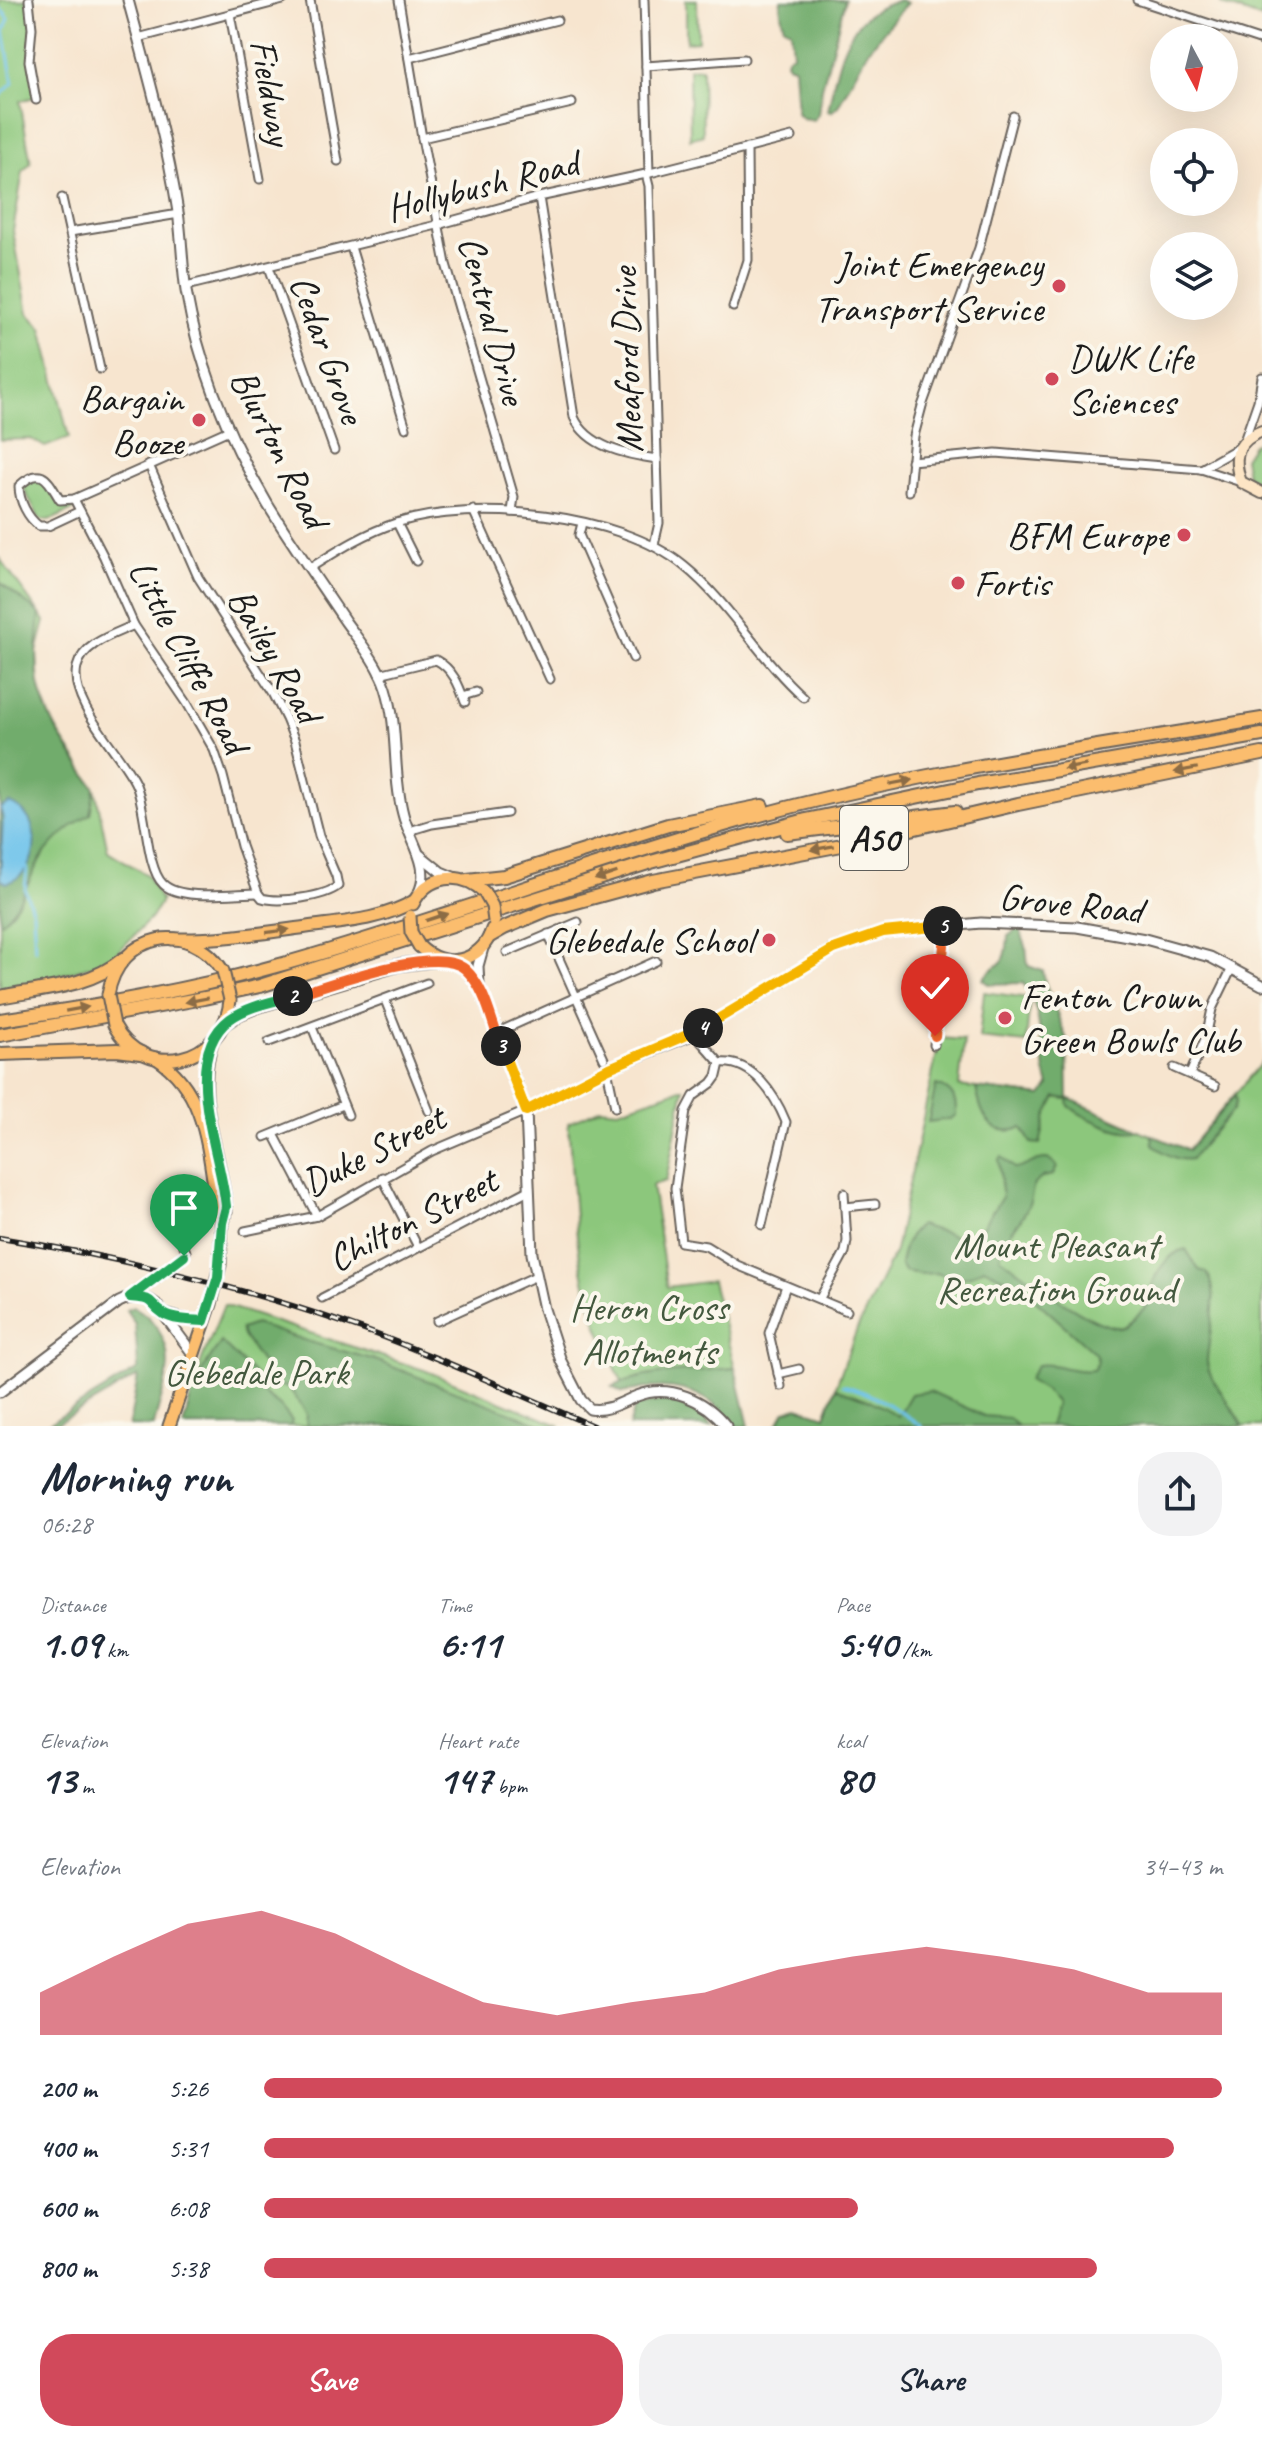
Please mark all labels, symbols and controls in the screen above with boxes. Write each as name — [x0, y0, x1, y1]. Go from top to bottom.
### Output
north arrow — [1150, 24, 1238, 112]
map controls — [1150, 24, 1238, 320]
street label: Fieldway — [239, 35, 304, 152]
button: locate — [1150, 128, 1238, 216]
street label: Hollybush Road — [382, 138, 589, 232]
street label: Central Drive — [448, 231, 538, 412]
button: layers — [1150, 232, 1238, 320]
place label: Joint Emergency Transport Service — [815, 241, 1046, 332]
street label: Meaford Drive — [600, 264, 653, 453]
street label: Cedar Grove — [279, 269, 377, 432]
marker: Joint Emergency Transport Service — [1050, 277, 1068, 295]
place label: DWK Life Sciences — [1068, 334, 1195, 425]
street label: Blurton Road — [220, 361, 342, 541]
marker: DWK Life Sciences — [1043, 370, 1061, 388]
place label: Bargain Booze — [80, 375, 186, 466]
marker: Bargain Booze — [190, 411, 208, 429]
place label: BFM Europe — [1007, 512, 1171, 559]
marker: BFM Europe — [1175, 526, 1193, 544]
street label: Little Cliffe Road — [118, 552, 262, 766]
place label: Fortis — [974, 560, 1053, 607]
marker: Fortis — [949, 574, 967, 592]
street label: Bailey Road — [217, 579, 334, 735]
one-way arrow — [1062, 761, 1087, 774]
one-way arrow — [1173, 764, 1198, 777]
one-way arrow — [889, 775, 914, 787]
road number: A50 — [840, 806, 908, 870]
one-way arrow — [809, 843, 834, 855]
one-way arrow — [594, 870, 618, 882]
street label: Grove Road — [997, 873, 1150, 935]
pin: 5 — [923, 906, 963, 946]
one-way arrow — [425, 910, 449, 922]
text: 5 — [938, 912, 948, 940]
place label: Glebedale School — [546, 917, 760, 964]
one-way arrow — [266, 924, 291, 937]
marker: Glebedale School — [760, 931, 778, 949]
pin — [901, 954, 969, 1036]
icon: check — [913, 966, 957, 1010]
place label: Fenton Crown Green Bowls Club — [1021, 973, 1243, 1064]
pin: 2 — [273, 976, 313, 1016]
text: 2 — [288, 982, 298, 1010]
one-way arrow — [184, 994, 209, 1006]
one-way arrow — [65, 1002, 90, 1014]
pin: 4 — [683, 1008, 723, 1048]
marker: Fenton Crown Green Bowls Club — [996, 1009, 1014, 1027]
text: 4 — [698, 1014, 708, 1042]
pin: 3 — [481, 1026, 521, 1066]
text: 3 — [496, 1032, 506, 1060]
street label: Duke Street — [294, 1093, 455, 1206]
street label: Chilton Street — [320, 1155, 508, 1282]
pin — [150, 1174, 218, 1256]
icon: arrive — [162, 1186, 206, 1230]
park label: Mount Pleasant Recreation Ground — [937, 1222, 1181, 1313]
park label: Heron Cross Allotments — [570, 1284, 731, 1375]
park label: Glebedale Park — [164, 1349, 351, 1396]
text: Morning run — [40, 1450, 232, 1505]
button: share — [1138, 1452, 1222, 1536]
text: 06:28 — [40, 1508, 92, 1541]
text: Distance — [40, 1591, 106, 1619]
text: Time — [438, 1591, 472, 1619]
text: Pace — [836, 1591, 870, 1619]
text: 1.09 — [40, 1619, 101, 1669]
text: 6:11 — [438, 1619, 501, 1669]
text: 5:40 — [836, 1619, 897, 1669]
text: km — [101, 1636, 128, 1664]
text: /km — [897, 1636, 931, 1664]
text: Elevation — [40, 1727, 108, 1755]
text: Heart rate — [438, 1727, 518, 1755]
text: kcal — [836, 1727, 865, 1755]
text: 13 — [40, 1755, 76, 1805]
text: 147 — [438, 1755, 492, 1805]
text: 80 — [836, 1755, 872, 1805]
text: m — [76, 1772, 94, 1800]
text: bpm — [492, 1772, 527, 1800]
text: Elevation — [40, 1850, 120, 1883]
text: 34–43 m — [1143, 1850, 1222, 1883]
text: 200 m — [40, 2072, 96, 2105]
text: 5:26 — [168, 2072, 208, 2105]
text: 400 m — [40, 2132, 96, 2165]
text: 5:31 — [168, 2132, 208, 2165]
text: 600 m — [40, 2192, 97, 2225]
text: 6:08 — [168, 2192, 208, 2225]
text: 800 m — [40, 2252, 96, 2285]
text: 5:38 — [168, 2252, 208, 2285]
button: Save — [40, 2334, 623, 2426]
button: Share — [639, 2334, 1222, 2426]

